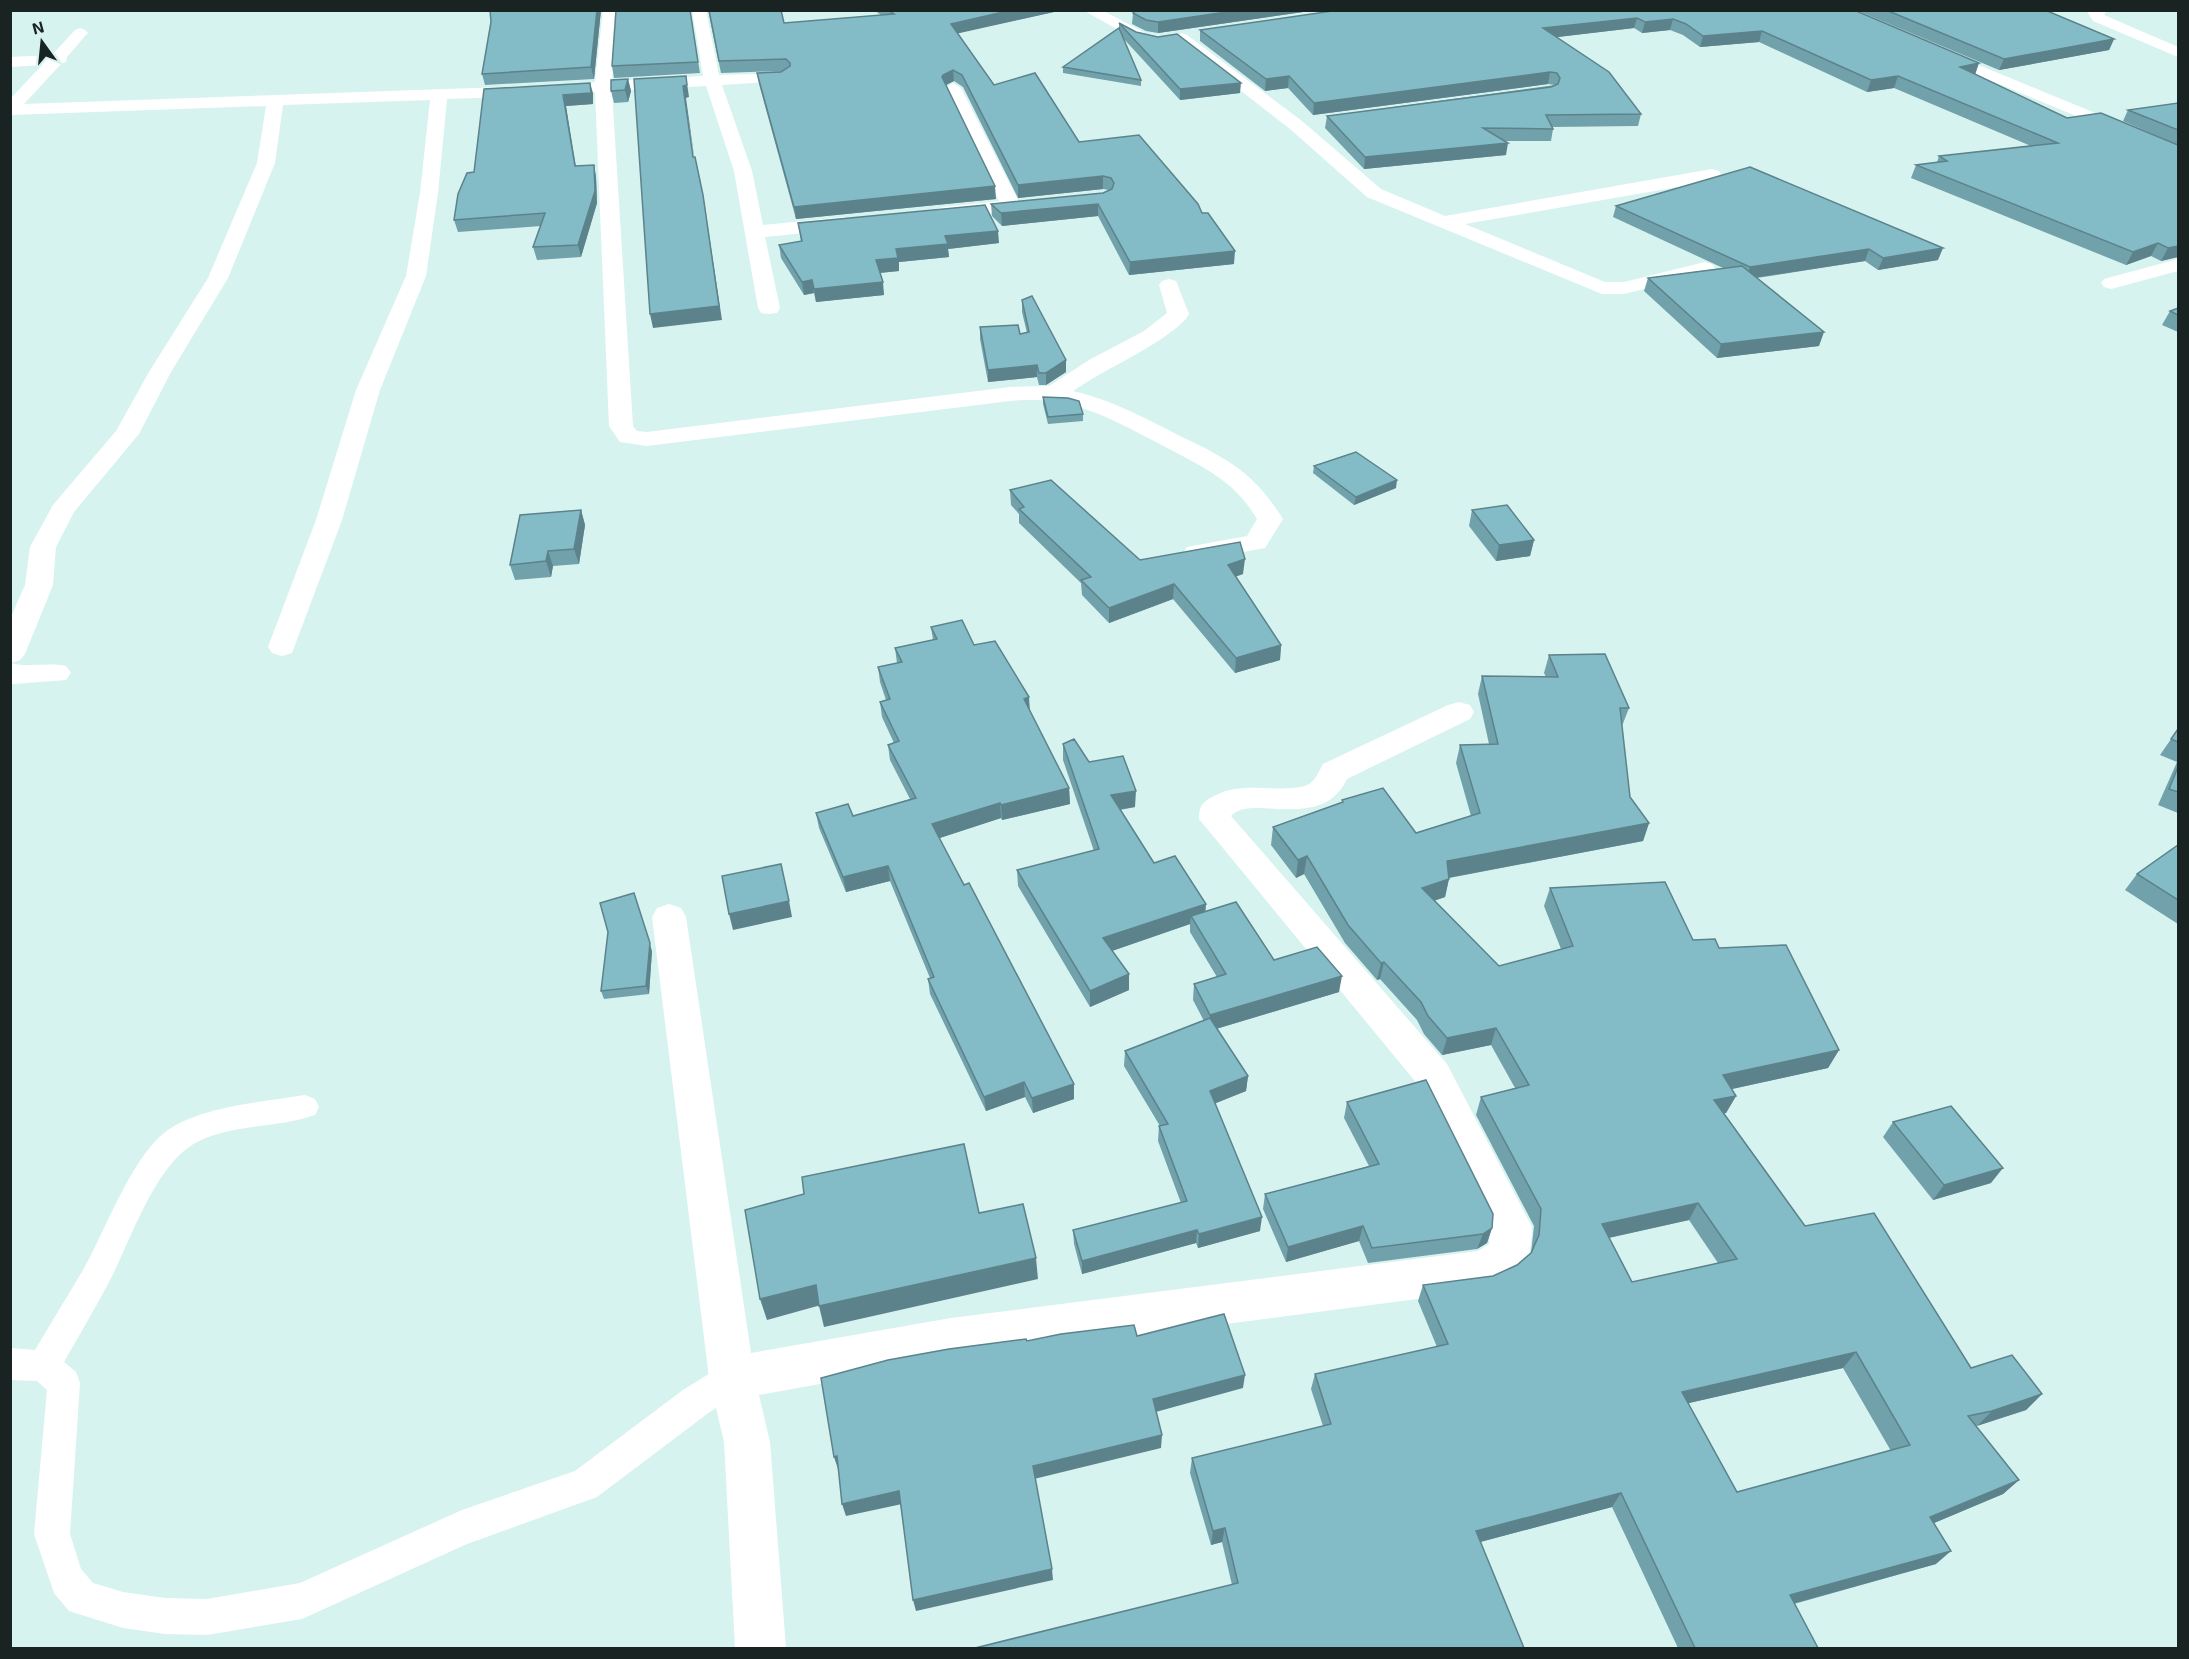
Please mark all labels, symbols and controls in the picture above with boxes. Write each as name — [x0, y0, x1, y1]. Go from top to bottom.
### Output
north arrow — [12, 12, 72, 72]
text: N — [30, 16, 46, 38]

